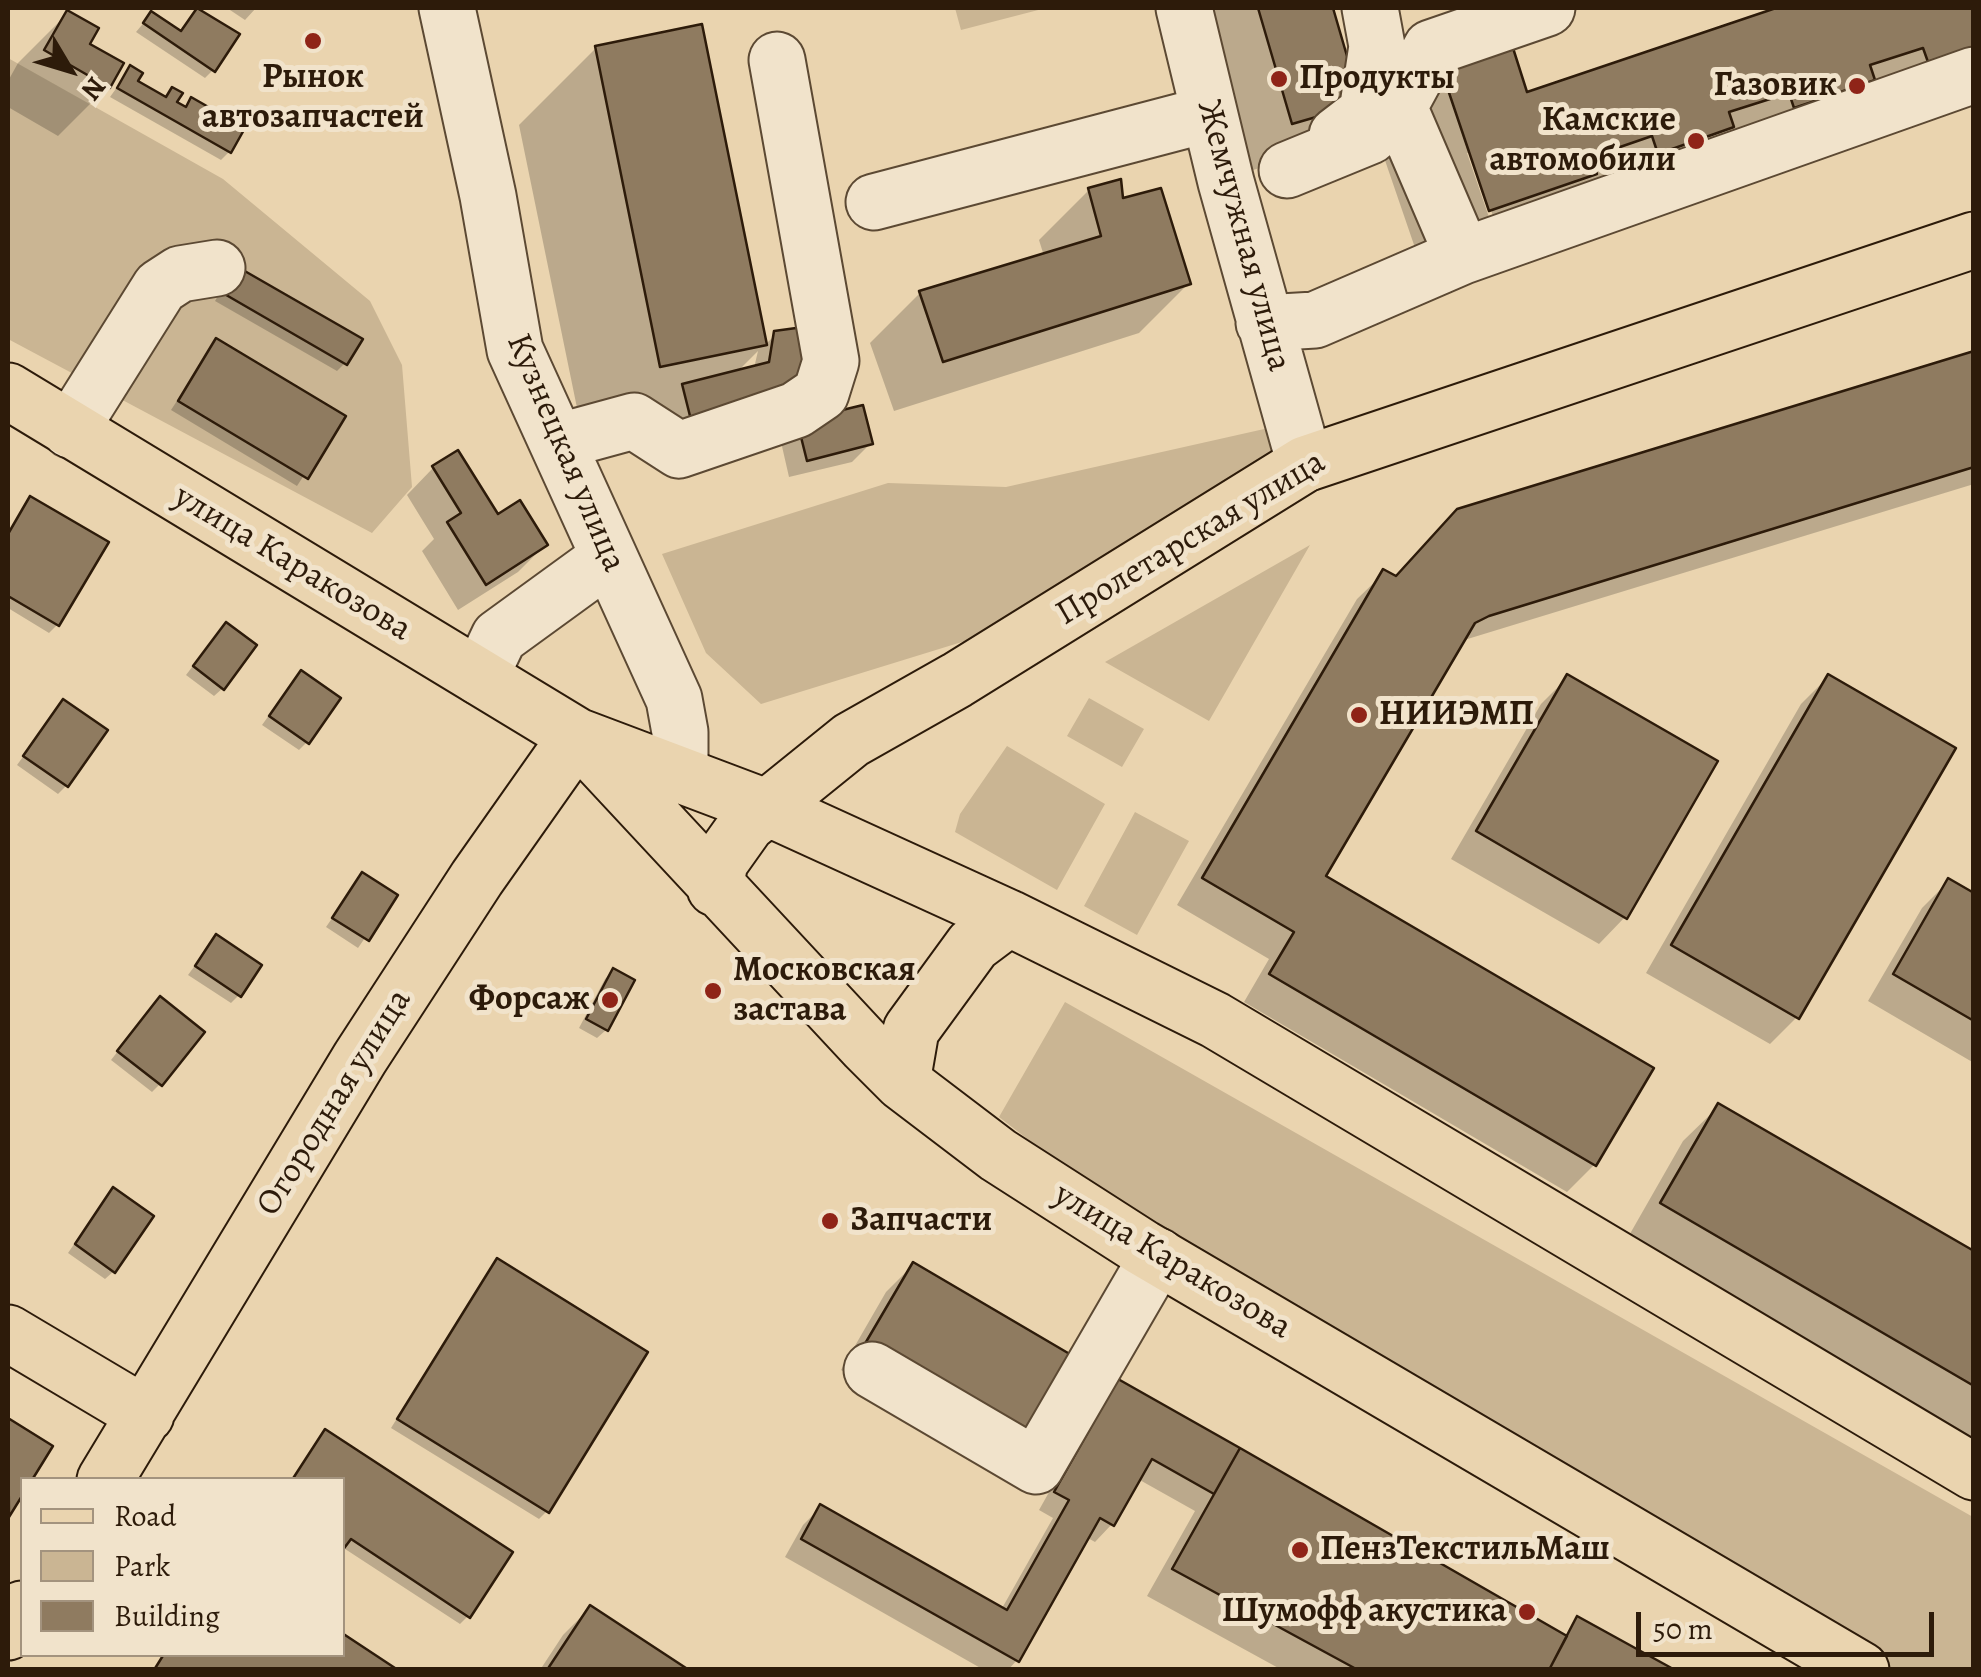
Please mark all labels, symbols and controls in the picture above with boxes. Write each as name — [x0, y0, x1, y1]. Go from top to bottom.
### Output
north arrow — [20, 20, 120, 120]
marker: Рынок автозапчастей — [302, 30, 324, 52]
place label: Рынок автозапчастей — [202, 57, 424, 139]
place label: Продукты — [1299, 58, 1455, 100]
place label: Газовик — [1713, 65, 1837, 107]
marker: Продукты — [1268, 68, 1290, 90]
text: N — [72, 69, 115, 108]
marker: Газовик — [1846, 75, 1868, 97]
street label: Жемчужная улица — [1187, 96, 1299, 376]
place label: Камские автомобили — [1489, 100, 1676, 182]
marker: Камские автомобили — [1685, 130, 1707, 152]
street label: Кузнецкая улица — [496, 328, 634, 578]
street label: Пролетарская улица — [1049, 442, 1333, 636]
street label: улица Каракозова — [166, 477, 418, 651]
place label: НИИЭМП — [1379, 694, 1534, 736]
marker: НИИЭМП — [1348, 704, 1370, 726]
place label: Московская застава — [733, 950, 916, 1032]
place label: Форсаж — [469, 979, 590, 1021]
marker: Московская застава — [702, 980, 724, 1002]
street label: Огородная улица — [248, 982, 422, 1224]
marker: Форсаж — [599, 989, 621, 1011]
street label: улица Каракозова — [1046, 1175, 1298, 1349]
place label: Запчасти — [850, 1200, 992, 1242]
marker: Запчасти — [819, 1210, 841, 1232]
legend — [20, 1477, 345, 1657]
text: Road — [114, 1496, 176, 1536]
place label: ПензТекстильМаш — [1320, 1529, 1610, 1571]
marker: ПензТекстильМаш — [1289, 1539, 1311, 1561]
text: Park — [114, 1546, 170, 1586]
place label: Шумофф акустика — [1222, 1591, 1507, 1633]
scale bar — [1641, 1592, 1938, 1654]
text: Building — [114, 1596, 220, 1636]
marker: Шумофф акустика — [1516, 1601, 1538, 1623]
text: 50 m — [1653, 1609, 1713, 1649]

